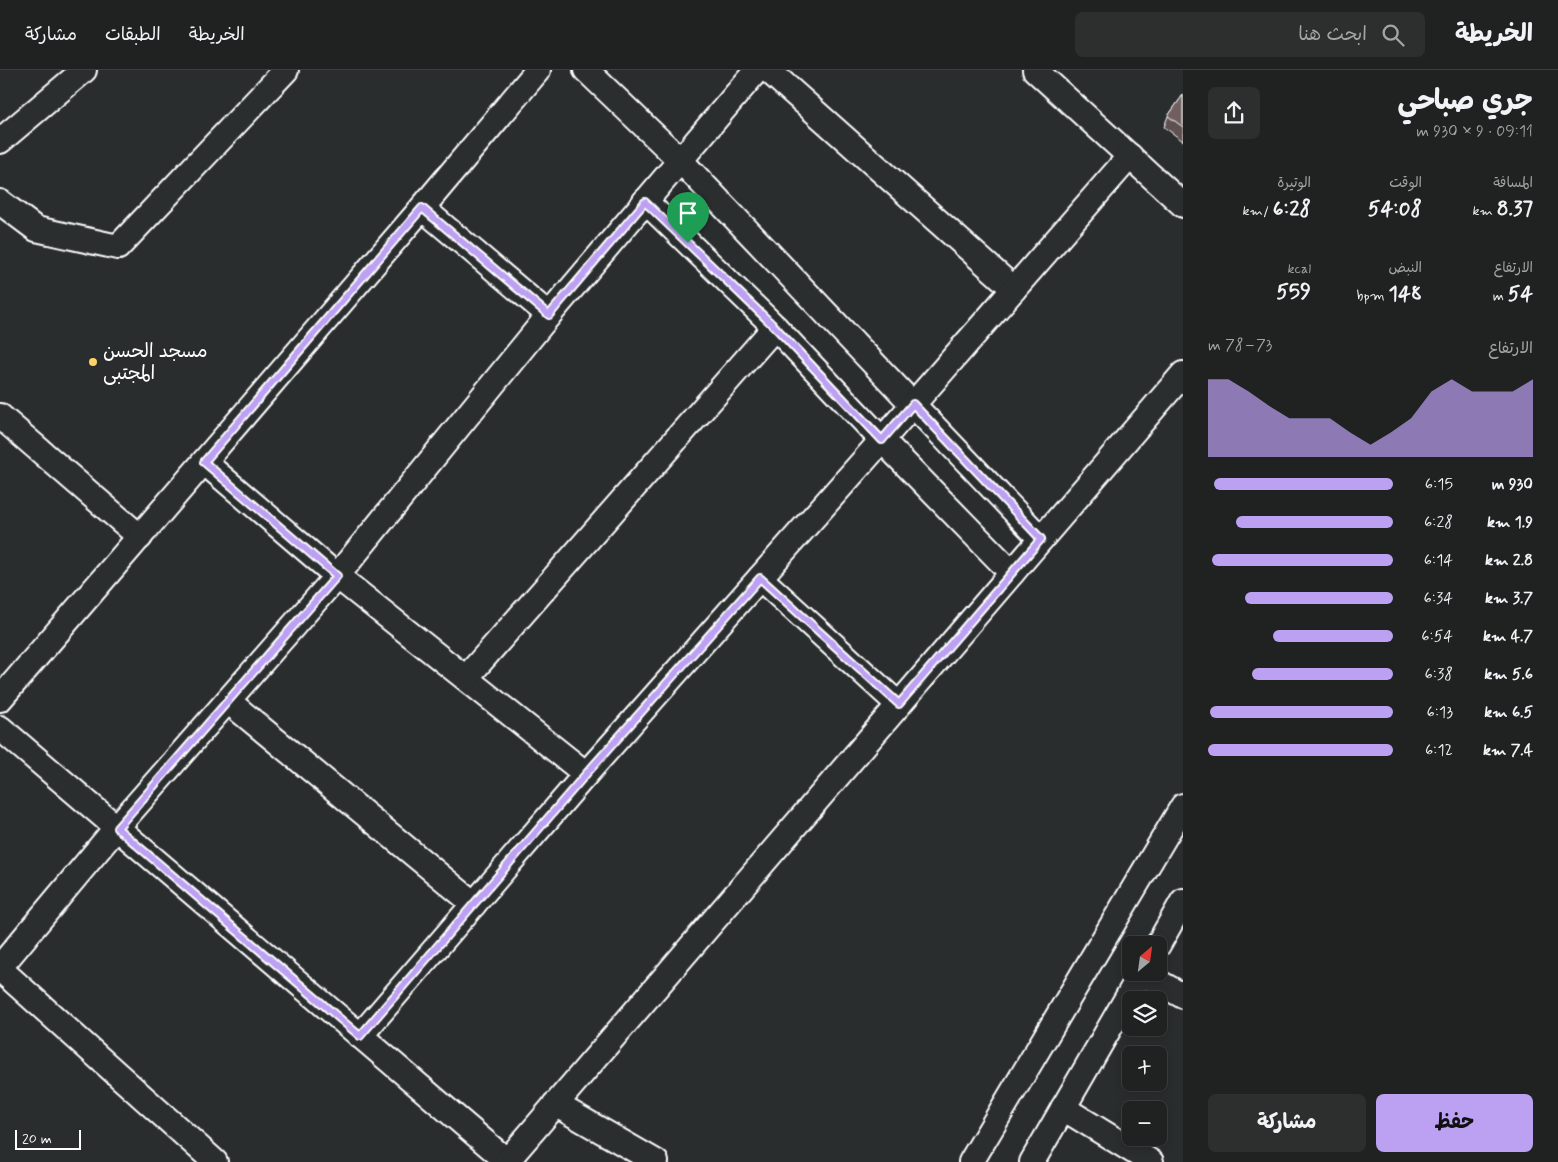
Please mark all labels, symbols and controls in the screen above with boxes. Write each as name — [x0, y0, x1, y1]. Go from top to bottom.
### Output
search box — [1075, 12, 1425, 57]
text: الخريطة — [1455, 19, 1533, 50]
icon: search — [1379, 21, 1407, 49]
text: ابحث هنا — [1298, 22, 1367, 47]
text: مشاركة — [25, 23, 77, 47]
text: الطبقات — [105, 23, 161, 47]
text: الخريطة — [189, 23, 245, 47]
text: جري صباحي — [1398, 83, 1533, 120]
button: share — [1208, 87, 1260, 139]
text: 09:11 · 9 × 930 m — [1416, 121, 1533, 142]
text: الوتيرة — [1277, 174, 1311, 192]
text: الوقت — [1389, 174, 1422, 192]
text: المسافة — [1493, 174, 1533, 192]
pin — [667, 192, 709, 243]
text: 6:28 — [1273, 195, 1311, 223]
text: 54:08 — [1368, 195, 1422, 223]
text: 8.37 — [1497, 195, 1533, 223]
icon: arrive — [674, 199, 702, 227]
text: /km — [1243, 202, 1273, 220]
text: km — [1473, 202, 1497, 220]
text: النبض — [1389, 259, 1422, 277]
text: الارتفاع — [1494, 259, 1533, 277]
text: kcal — [1287, 260, 1311, 278]
text: 559 — [1276, 278, 1311, 306]
text: 148 — [1389, 280, 1422, 308]
text: 54 — [1508, 280, 1533, 308]
text: bpm — [1357, 287, 1389, 305]
text: m — [1493, 287, 1508, 305]
text: 73–78 m — [1208, 335, 1272, 356]
text: الارتفاع — [1488, 338, 1533, 359]
place label: مسجد الحسن المجتبى — [103, 339, 208, 386]
marker: مسجد الحسن المجتبى — [87, 356, 99, 368]
text: 6:15 — [1425, 474, 1453, 495]
text: 930 m — [1492, 474, 1533, 495]
text: 6:28 — [1424, 512, 1453, 533]
text: 1.9 km — [1487, 512, 1533, 533]
text: 6:14 — [1424, 550, 1453, 571]
text: 2.8 km — [1485, 550, 1533, 571]
text: 6:34 — [1424, 588, 1453, 609]
text: 3.7 km — [1485, 588, 1533, 609]
text: 6:54 — [1421, 626, 1453, 647]
text: 4.7 km — [1483, 626, 1533, 647]
text: 6:38 — [1425, 664, 1453, 685]
text: 5.6 km — [1484, 664, 1533, 685]
text: 6:13 — [1427, 702, 1453, 723]
text: 6.5 km — [1484, 702, 1533, 723]
text: 6:12 — [1425, 740, 1453, 761]
text: 7.4 km — [1483, 740, 1533, 761]
north arrow — [1122, 936, 1168, 981]
map controls — [1122, 936, 1167, 1146]
button: layers — [1122, 991, 1167, 1036]
button: + — [1122, 1046, 1167, 1091]
button: مشاركة — [1208, 1094, 1366, 1152]
button: حفظ — [1376, 1094, 1533, 1152]
button: − — [1122, 1101, 1167, 1146]
scale bar — [15, 1127, 81, 1150]
text: 20 m — [22, 1130, 52, 1148]

